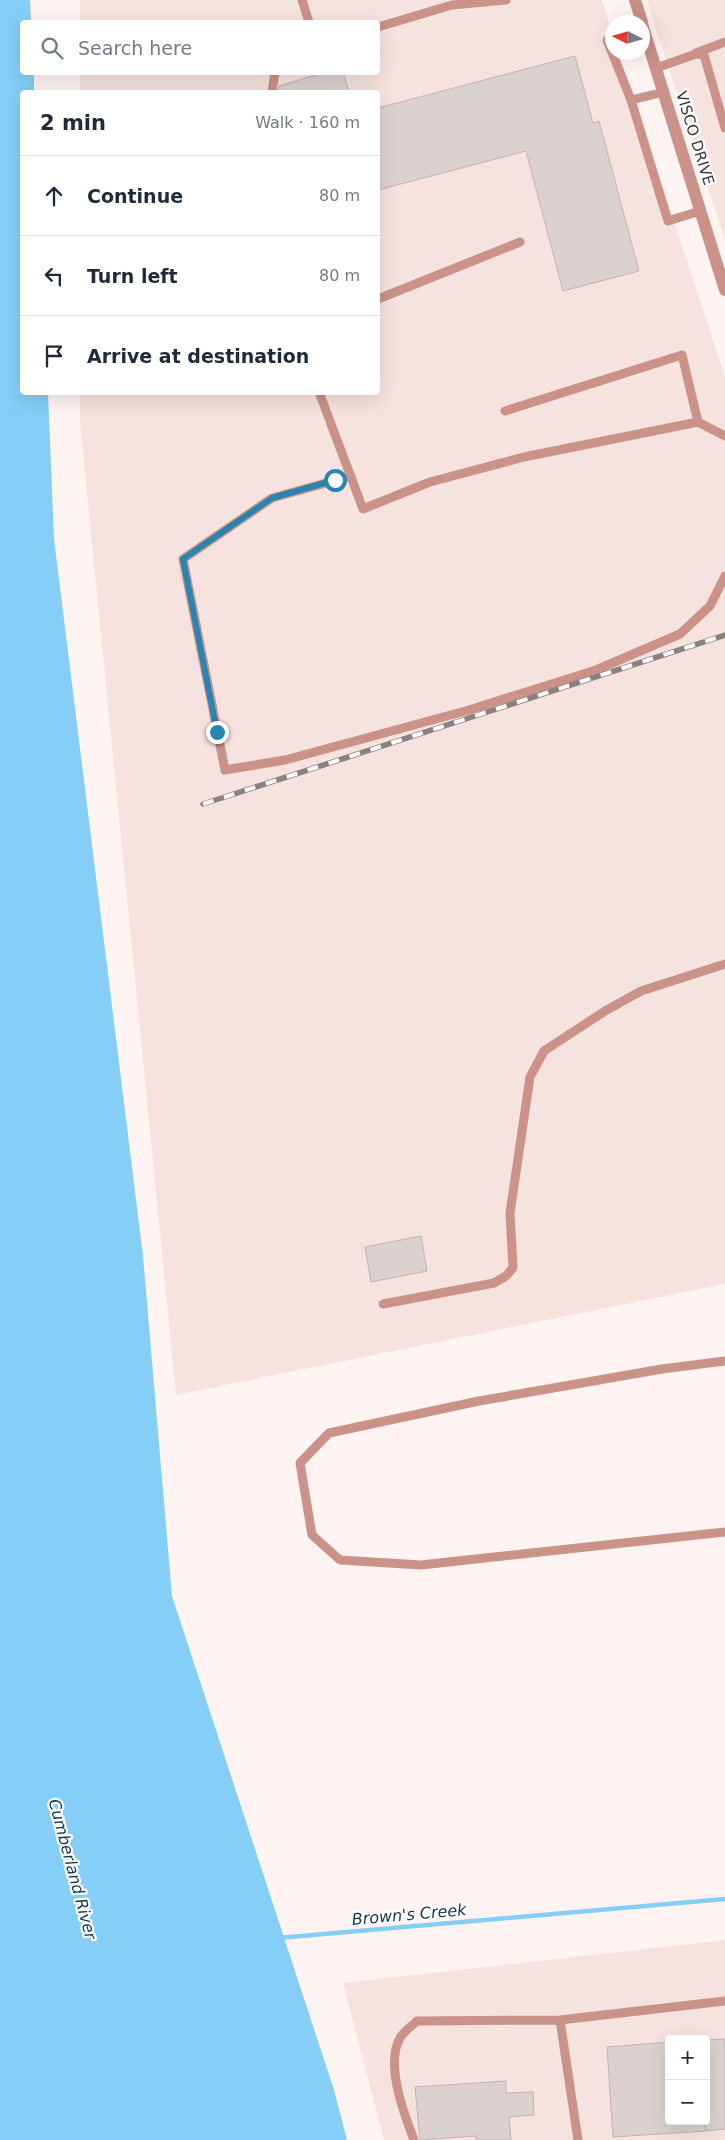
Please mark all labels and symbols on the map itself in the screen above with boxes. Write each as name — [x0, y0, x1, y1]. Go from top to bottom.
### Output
north arrow — [605, 15, 650, 60]
street label: VISCO DRIVE — [672, 89, 718, 187]
route start — [324, 469, 347, 492]
route end — [206, 721, 229, 744]
water label: Cumberland River — [45, 1797, 101, 1943]
water label: Brown's Creek — [351, 1900, 468, 1929]

